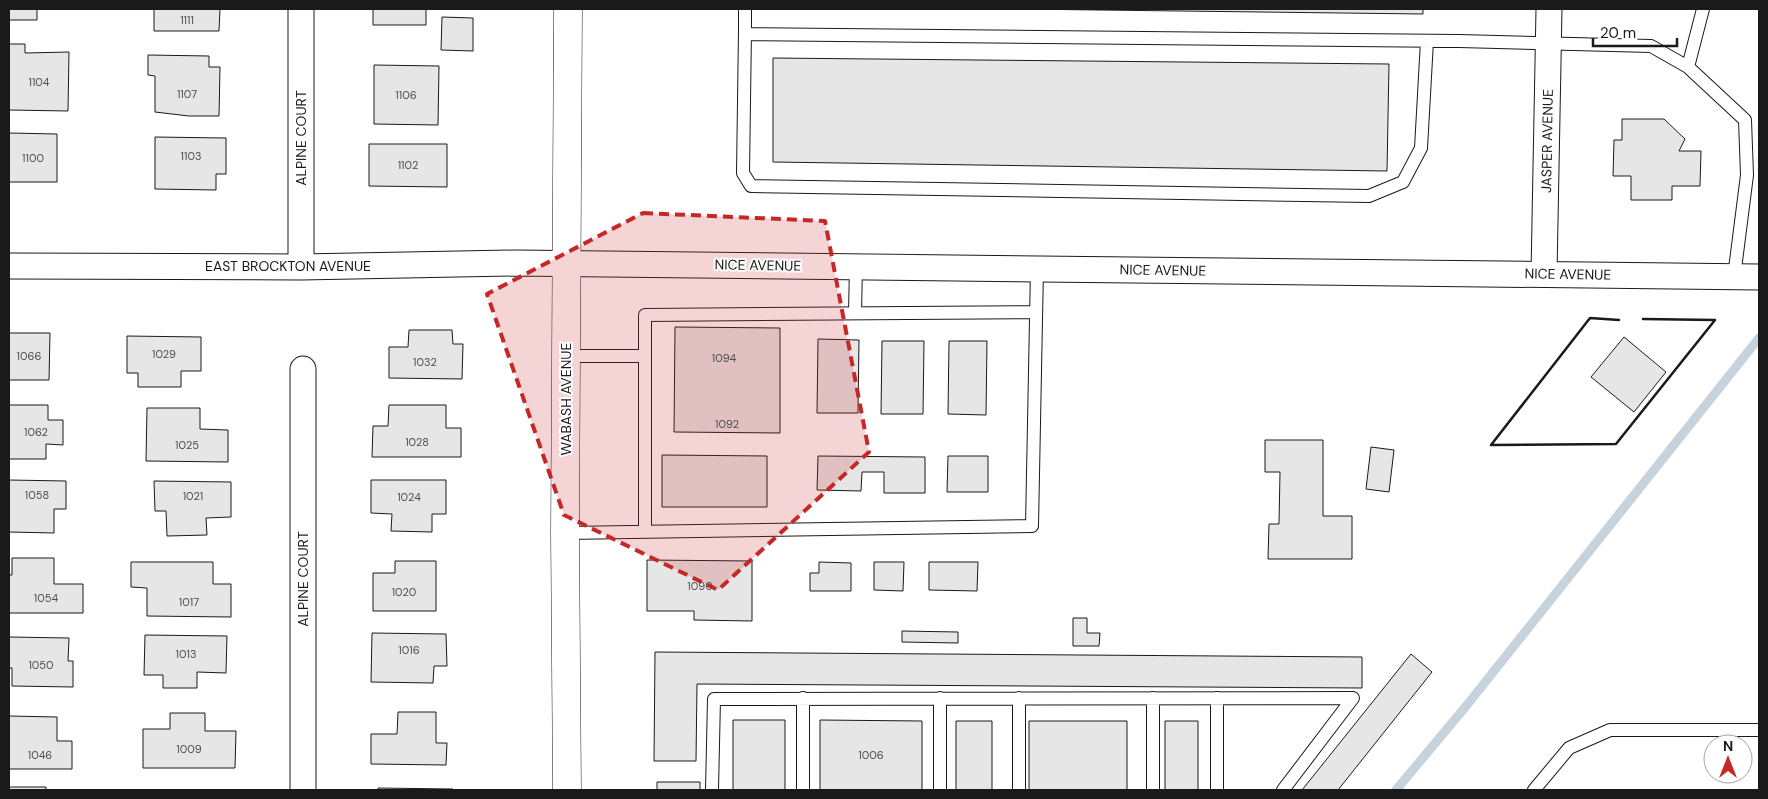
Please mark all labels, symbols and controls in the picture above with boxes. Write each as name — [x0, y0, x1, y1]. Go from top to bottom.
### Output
house number: 1111 — [180, 13, 194, 27]
scale bar — [1593, 15, 1677, 47]
text: 20 m — [1600, 23, 1636, 43]
house number: 1104 — [28, 75, 50, 89]
house number: 1107 — [177, 87, 197, 101]
house number: 1106 — [395, 88, 417, 102]
street label: JASPER AVENUE — [1537, 89, 1557, 193]
street label: ALPINE COURT — [292, 90, 310, 186]
house number: 1103 — [181, 149, 201, 163]
house number: 1100 — [22, 151, 44, 165]
house number: 1102 — [398, 158, 418, 172]
street label: NICE AVENUE — [715, 255, 802, 275]
street label: EAST BROCKTON AVENUE — [205, 257, 371, 275]
street label: NICE AVENUE — [1120, 260, 1207, 280]
street label: NICE AVENUE — [1525, 264, 1612, 284]
street label: WABASH AVENUE — [557, 343, 575, 455]
house number: 1029 — [152, 347, 176, 361]
house number: 1066 — [17, 349, 41, 363]
house number: 1094 — [712, 351, 737, 365]
house number: 1032 — [413, 355, 437, 369]
house number: 1092 — [715, 417, 739, 431]
house number: 1062 — [24, 425, 48, 439]
house number: 1028 — [405, 435, 429, 449]
house number: 1025 — [175, 438, 199, 452]
house number: 1058 — [25, 488, 49, 502]
house number: 1021 — [183, 489, 203, 503]
house number: 1024 — [397, 490, 421, 504]
street label: ALPINE COURT — [294, 531, 312, 627]
house number: 1090 — [687, 579, 713, 593]
house number: 1020 — [392, 585, 416, 599]
house number: 1054 — [34, 591, 58, 605]
house number: 1017 — [179, 595, 199, 609]
house number: 1016 — [398, 643, 420, 657]
house number: 1013 — [176, 647, 196, 661]
house number: 1050 — [28, 658, 54, 672]
north arrow — [1703, 734, 1753, 784]
text: N — [1723, 737, 1733, 755]
house number: 1009 — [176, 742, 202, 756]
house number: 1046 — [28, 748, 52, 762]
house number: 1006 — [858, 748, 884, 762]

